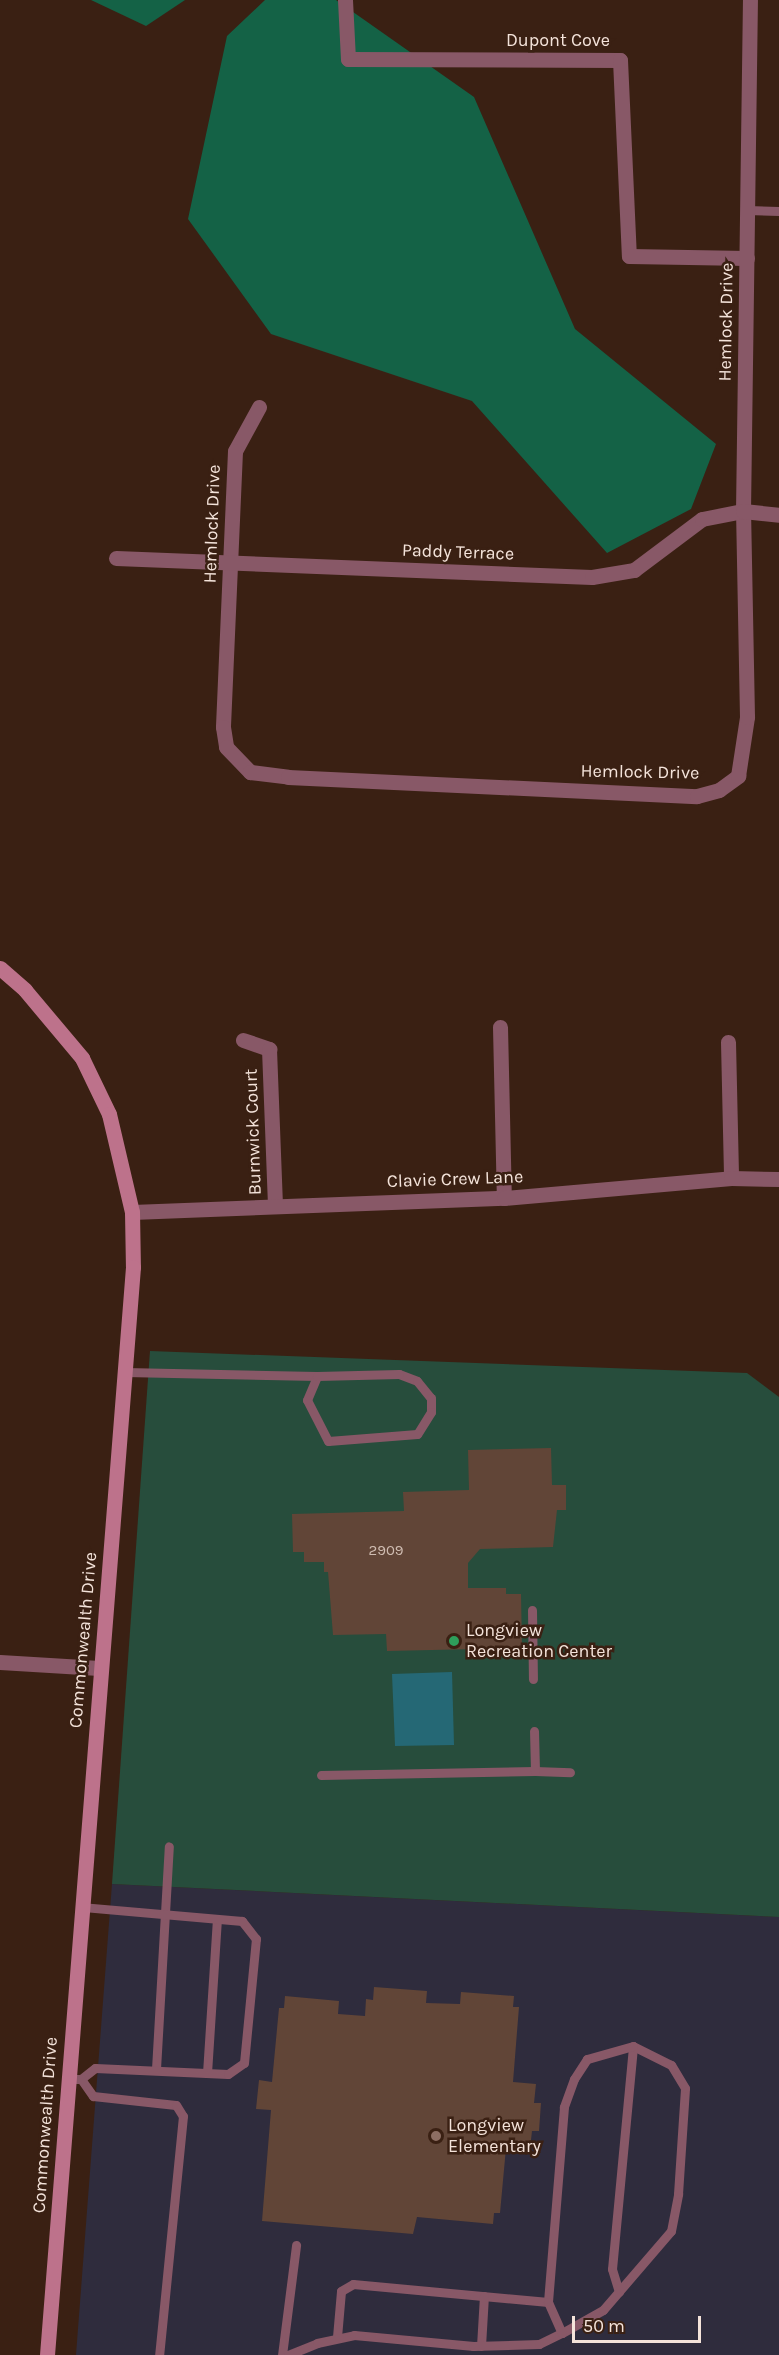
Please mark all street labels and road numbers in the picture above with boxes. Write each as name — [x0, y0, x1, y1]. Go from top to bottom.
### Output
street label: Dupont Cove — [506, 29, 610, 51]
street label: Hemlock Drive — [714, 262, 738, 382]
street label: Hemlock Drive — [199, 464, 225, 584]
street label: Paddy Terrace — [402, 539, 514, 565]
street label: Hemlock Drive — [580, 760, 700, 784]
street label: Burnwick Court — [240, 1068, 266, 1196]
street label: Clavie Crew Lane — [386, 1166, 524, 1192]
street label: Commonwealth Drive — [65, 1551, 101, 1729]
street label: Commonwealth Drive — [28, 2036, 62, 2214]

